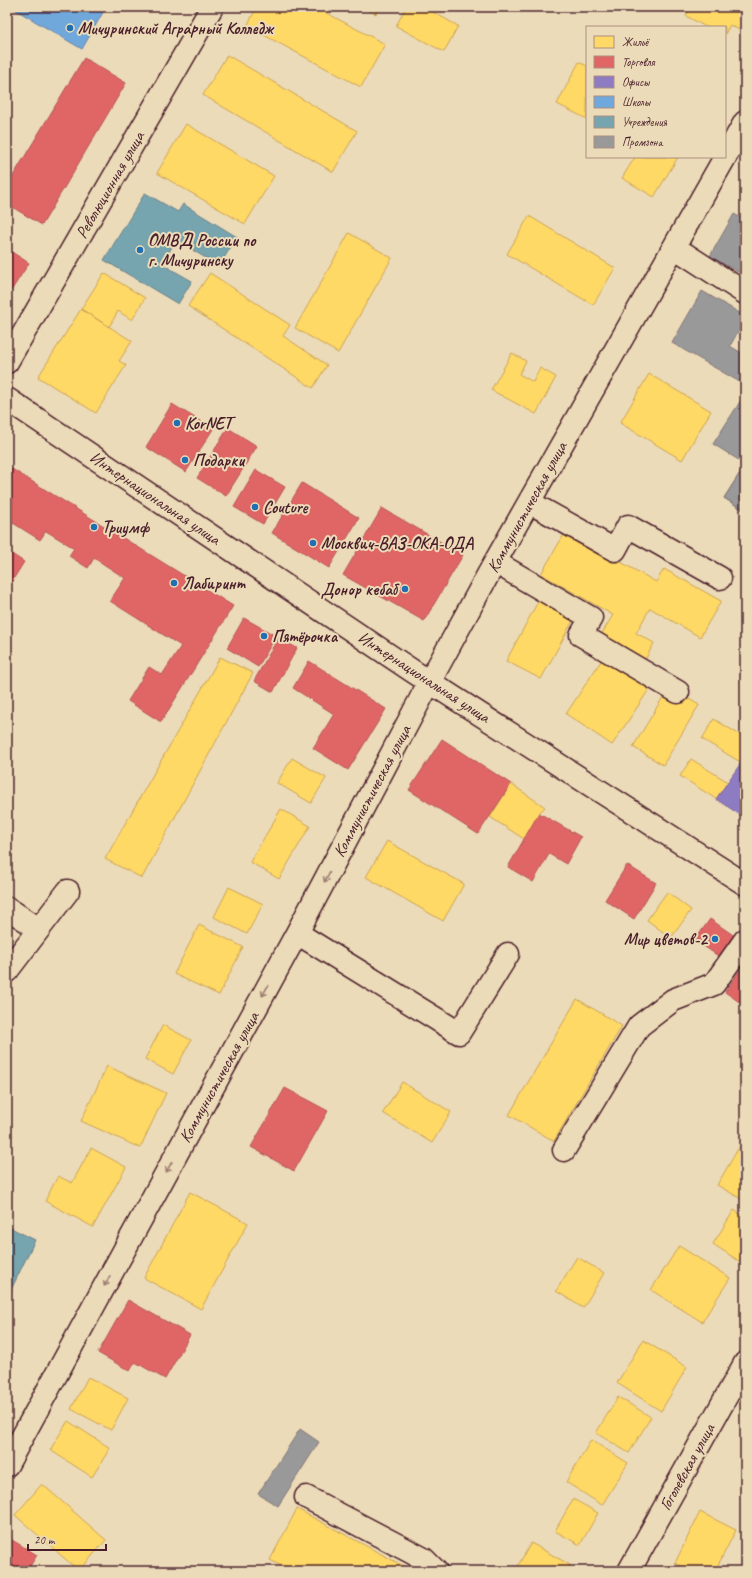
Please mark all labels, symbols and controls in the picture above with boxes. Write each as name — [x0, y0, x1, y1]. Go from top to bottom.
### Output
place label: Мичуринский Аграрный Колледж — [78, 18, 275, 39]
marker: Мичуринский Аграрный Колледж — [65, 23, 75, 33]
legend — [586, 26, 726, 158]
text: Жильё — [622, 34, 650, 50]
text: Торговля — [622, 54, 655, 70]
text: Офисы — [622, 74, 651, 90]
text: Школы — [622, 94, 652, 110]
text: Учреждения — [622, 114, 668, 130]
street label: Революционная улица — [71, 126, 150, 242]
text: Промзона — [622, 134, 664, 150]
place label: ОМВД России по г. Мичуринску — [148, 230, 257, 271]
marker: ОМВД России по г. Мичуринску — [135, 245, 145, 255]
place label: KorNET — [185, 413, 237, 434]
marker: KorNET — [172, 418, 182, 428]
street label: Коммунистическая улица — [482, 437, 572, 576]
street label: Интернациональная улица — [86, 447, 226, 550]
place label: Подарки — [193, 450, 245, 471]
marker: Подарки — [180, 455, 190, 465]
place label: Couture — [263, 497, 310, 518]
marker: Couture — [250, 502, 260, 512]
place label: Триумф — [102, 517, 150, 538]
marker: Триумф — [89, 522, 99, 532]
place label: Москвич-ВАЗ-ОКА-ОДА — [321, 533, 474, 554]
marker: Москвич-ВАЗ-ОКА-ОДА — [308, 538, 318, 548]
place label: Лабиринт — [182, 573, 247, 594]
marker: Лабиринт — [169, 578, 179, 588]
place label: Донор кебаб — [321, 579, 400, 600]
marker: Донор кебаб — [400, 584, 410, 594]
place label: Пятёрочка — [272, 626, 339, 647]
street label: Интернациональная улица — [354, 627, 495, 728]
marker: Пятёрочка — [259, 631, 269, 641]
street label: Коммунистическая улица — [328, 720, 416, 861]
one-way arrow — [322, 871, 330, 883]
place label: Мир цветов-2 — [624, 929, 708, 950]
marker: Мир цветов-2 — [710, 934, 720, 944]
one-way arrow — [261, 985, 268, 997]
street label: Коммунистическая улица — [174, 1007, 264, 1146]
one-way arrow — [165, 1161, 173, 1173]
one-way arrow — [103, 1275, 110, 1287]
street label: Гоголевская улица — [655, 1419, 720, 1514]
scale bar — [28, 1526, 106, 1552]
text: 20 m — [34, 1532, 56, 1548]

